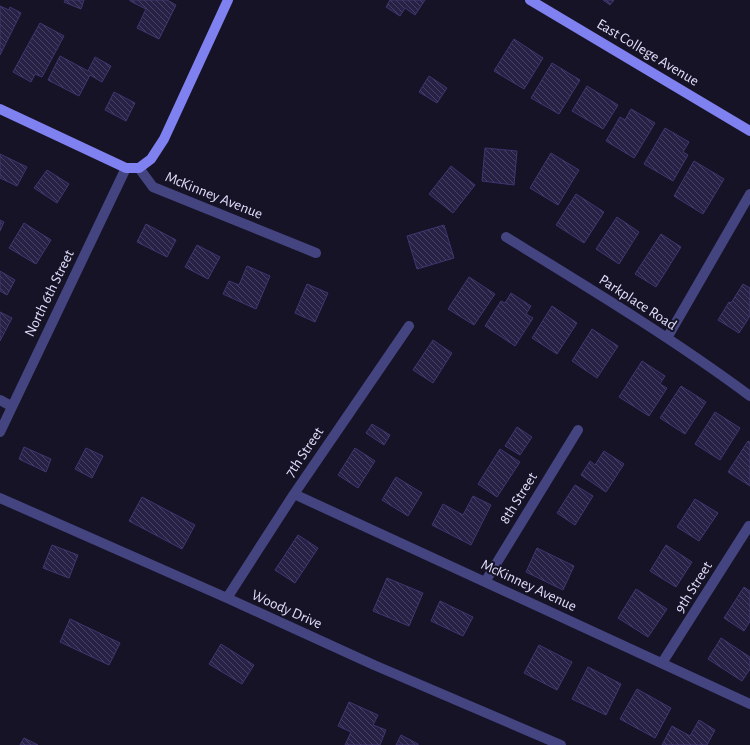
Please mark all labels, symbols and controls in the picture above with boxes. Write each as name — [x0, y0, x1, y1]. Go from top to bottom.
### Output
street label: East College Avenue — [594, 16, 701, 89]
street label: McKinney Avenue — [163, 169, 265, 222]
street label: North 6th Street — [22, 247, 77, 339]
street label: Parkplace Road — [596, 272, 679, 333]
street label: 7th Street — [282, 424, 327, 480]
street label: 8th Street — [497, 470, 540, 527]
street label: McKinney Avenue — [479, 557, 579, 614]
street label: 9th Street — [672, 559, 715, 616]
street label: Woody Drive — [249, 587, 324, 632]

